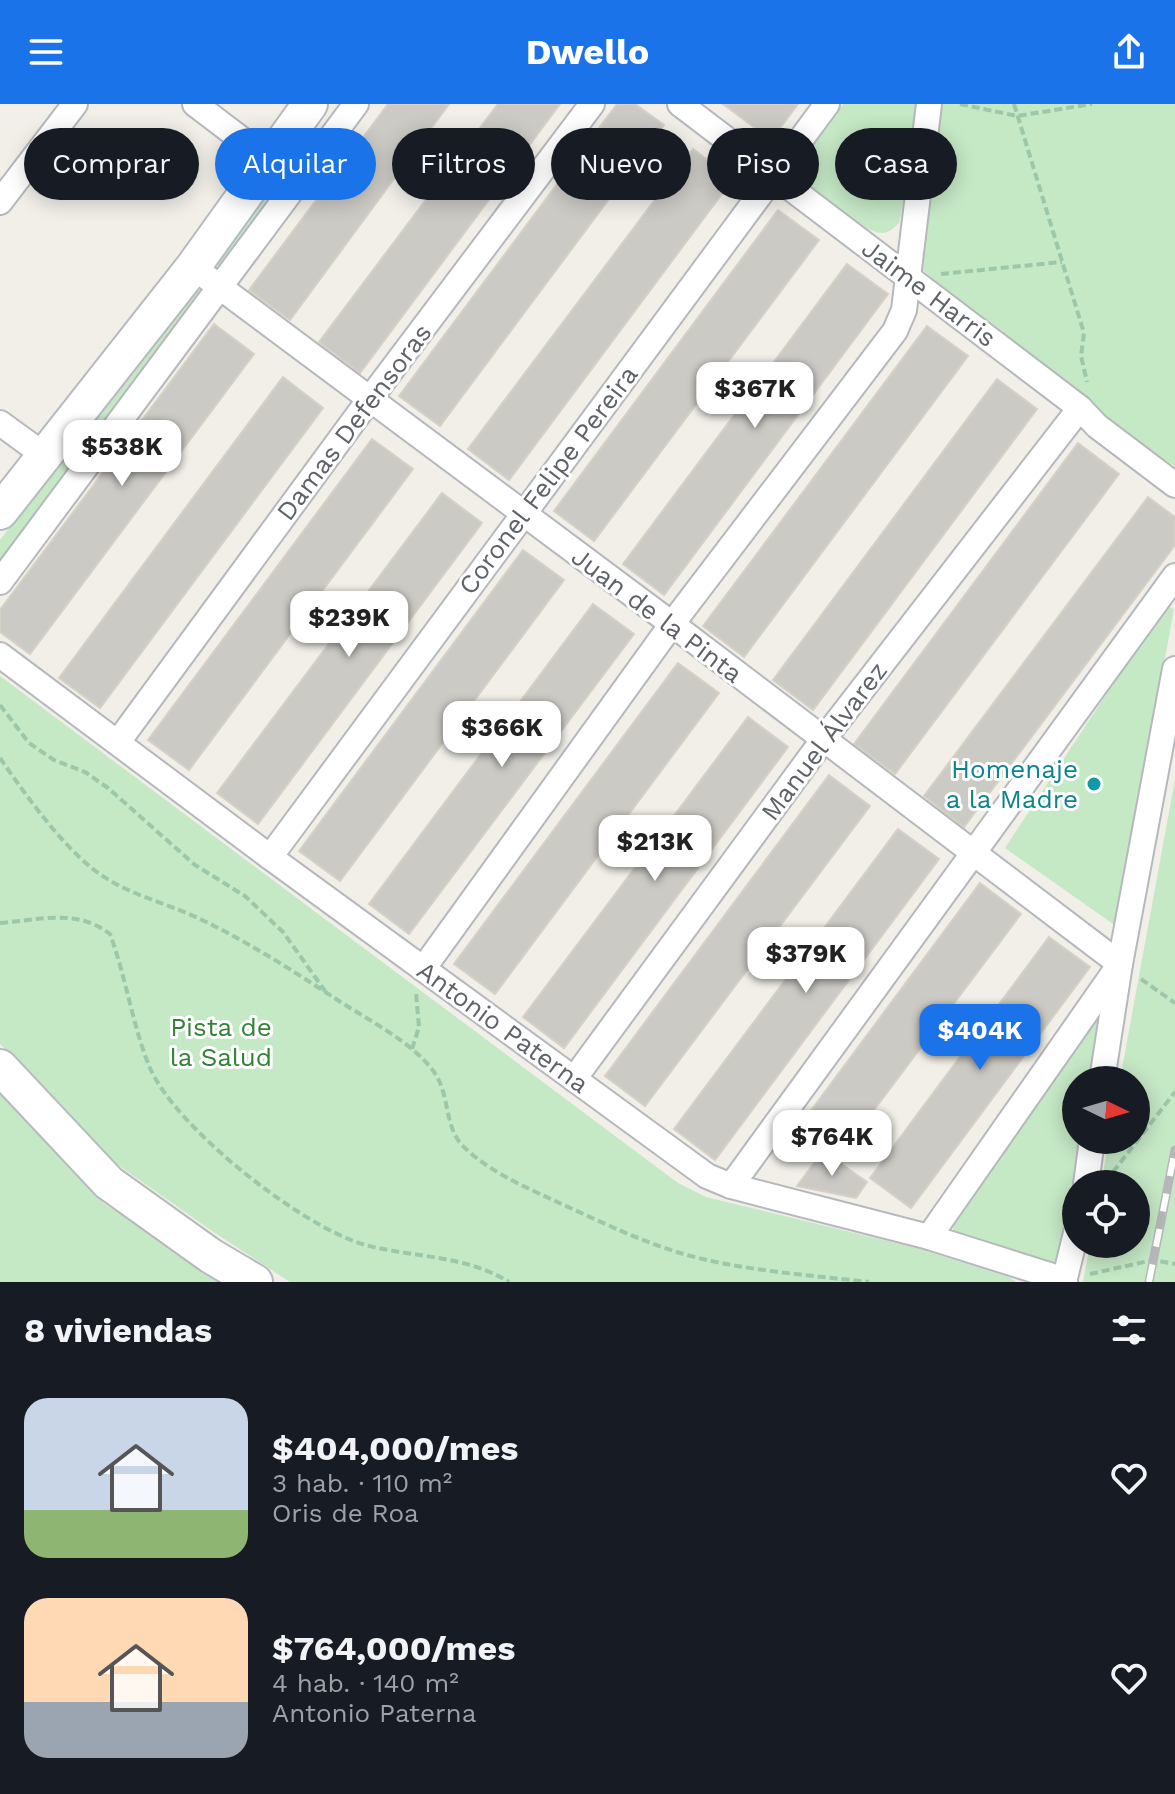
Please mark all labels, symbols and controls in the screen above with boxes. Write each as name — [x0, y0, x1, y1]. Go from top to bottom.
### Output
icon: menu — [24, 30, 68, 74]
icon: share — [1107, 30, 1151, 74]
text: Dwello — [526, 31, 649, 73]
chip: Comprar — [24, 128, 199, 200]
chip: Alquilar — [215, 128, 376, 200]
chip: Filtros — [392, 128, 535, 200]
chip: Nuevo — [551, 128, 691, 200]
chip: Piso — [707, 128, 819, 200]
chip: Casa — [835, 128, 957, 200]
street label: Jaime Harris — [856, 233, 1002, 353]
street label: Damas Defensoras — [270, 318, 438, 526]
street label: Coronel Felipe Pereira — [452, 360, 644, 600]
pin: $367K — [699, 362, 811, 430]
text: $367K — [714, 373, 796, 403]
pin: $538K — [66, 420, 178, 488]
text: $538K — [81, 431, 163, 461]
street label: Juan de la Pinta — [566, 541, 748, 689]
pin: $239K — [293, 591, 405, 659]
text: $239K — [308, 602, 390, 632]
street label: Manuel Álvarez — [755, 656, 893, 826]
pin: $366K — [446, 701, 558, 769]
text: $366K — [461, 712, 543, 742]
place label: Homenaje a la Madre — [946, 754, 1078, 814]
marker: Homenaje a la Madre — [1085, 775, 1103, 793]
pin: $213K — [599, 815, 711, 883]
text: $213K — [617, 826, 693, 856]
pin: $379K — [750, 927, 862, 995]
text: $379K — [765, 938, 847, 968]
street label: Antonio Paterna — [411, 955, 595, 1099]
pin: $404K — [924, 1004, 1036, 1072]
park label: Pista de la Salud — [170, 1012, 272, 1072]
text: $404K — [937, 1015, 1023, 1045]
north arrow — [1062, 1066, 1150, 1154]
map controls — [1062, 1066, 1150, 1258]
pin: $764K — [776, 1110, 888, 1178]
text: $764K — [791, 1121, 873, 1151]
button: locate — [1062, 1170, 1150, 1258]
icon: filters — [1107, 1308, 1151, 1352]
text: 8 viviendas — [24, 1310, 212, 1350]
text: $404,000/mes — [272, 1428, 518, 1468]
icon: home — [88, 1430, 184, 1526]
icon: heart — [1107, 1456, 1151, 1500]
text: 3 hab. · 110 m² — [272, 1468, 452, 1498]
text: Oris de Roa — [272, 1498, 419, 1528]
text: $764,000/mes — [272, 1628, 515, 1668]
icon: home — [88, 1630, 184, 1726]
icon: heart — [1107, 1656, 1151, 1700]
text: 4 hab. · 140 m² — [272, 1668, 459, 1698]
text: Antonio Paterna — [272, 1698, 476, 1728]

